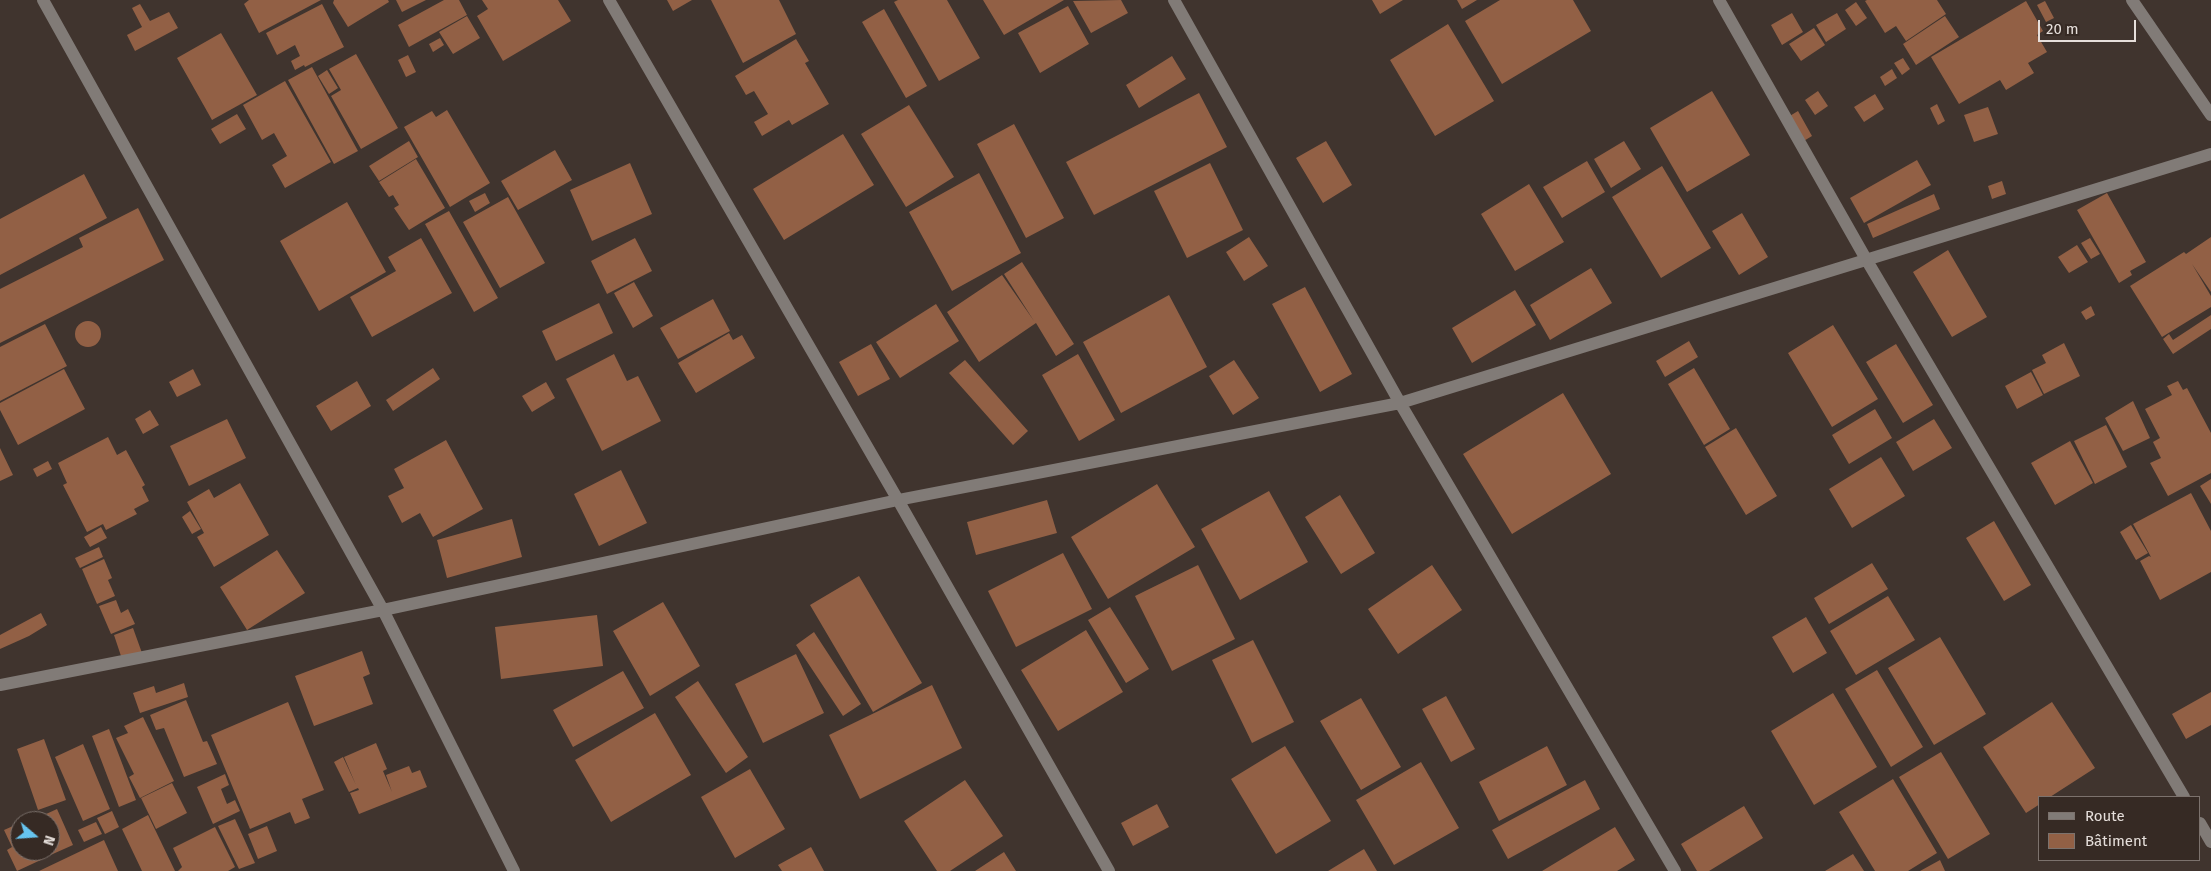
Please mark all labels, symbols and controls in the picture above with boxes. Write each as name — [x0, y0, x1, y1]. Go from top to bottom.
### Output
scale bar — [2041, 10, 2138, 42]
text: 20 m — [2046, 20, 2079, 38]
legend — [2038, 796, 2201, 861]
text: Route — [2085, 807, 2125, 825]
north arrow — [10, 811, 60, 861]
text: Bâtiment — [2085, 832, 2147, 850]
text: N — [39, 833, 58, 848]

